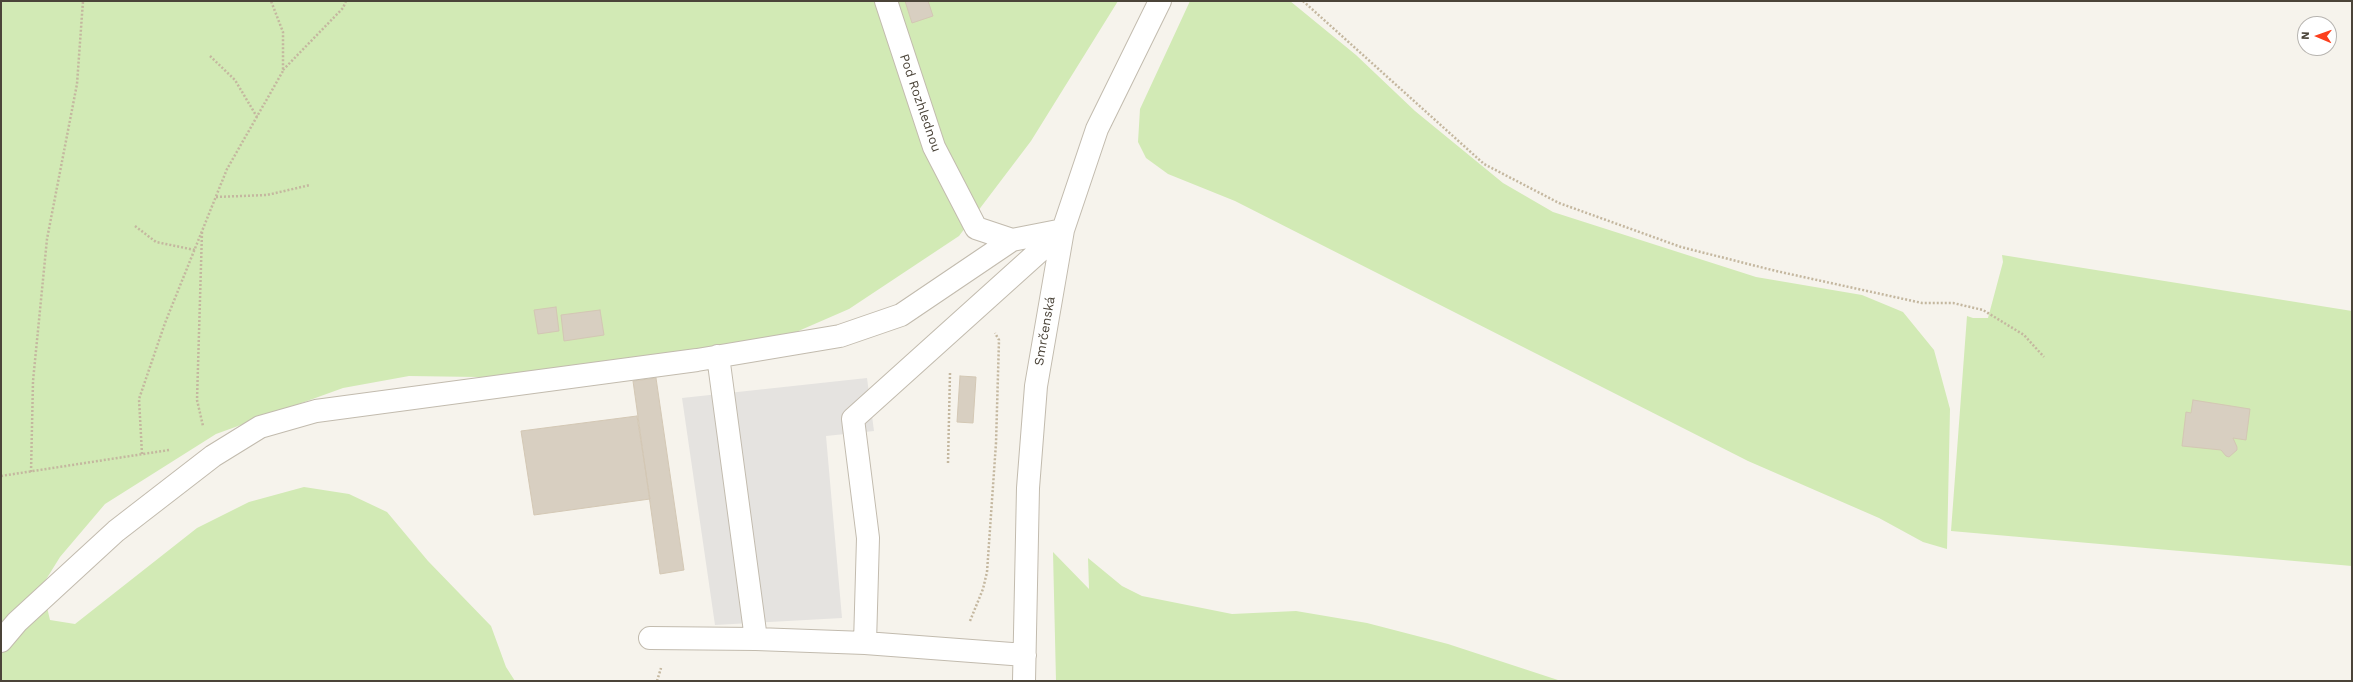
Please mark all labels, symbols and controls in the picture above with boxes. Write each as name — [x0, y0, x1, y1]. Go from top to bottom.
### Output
north arrow — [2297, 16, 2337, 56]
text: N — [2299, 31, 2312, 40]
street label: Pod Rozhlednou — [896, 52, 944, 154]
street label: Smrčenská — [1031, 295, 1059, 367]

